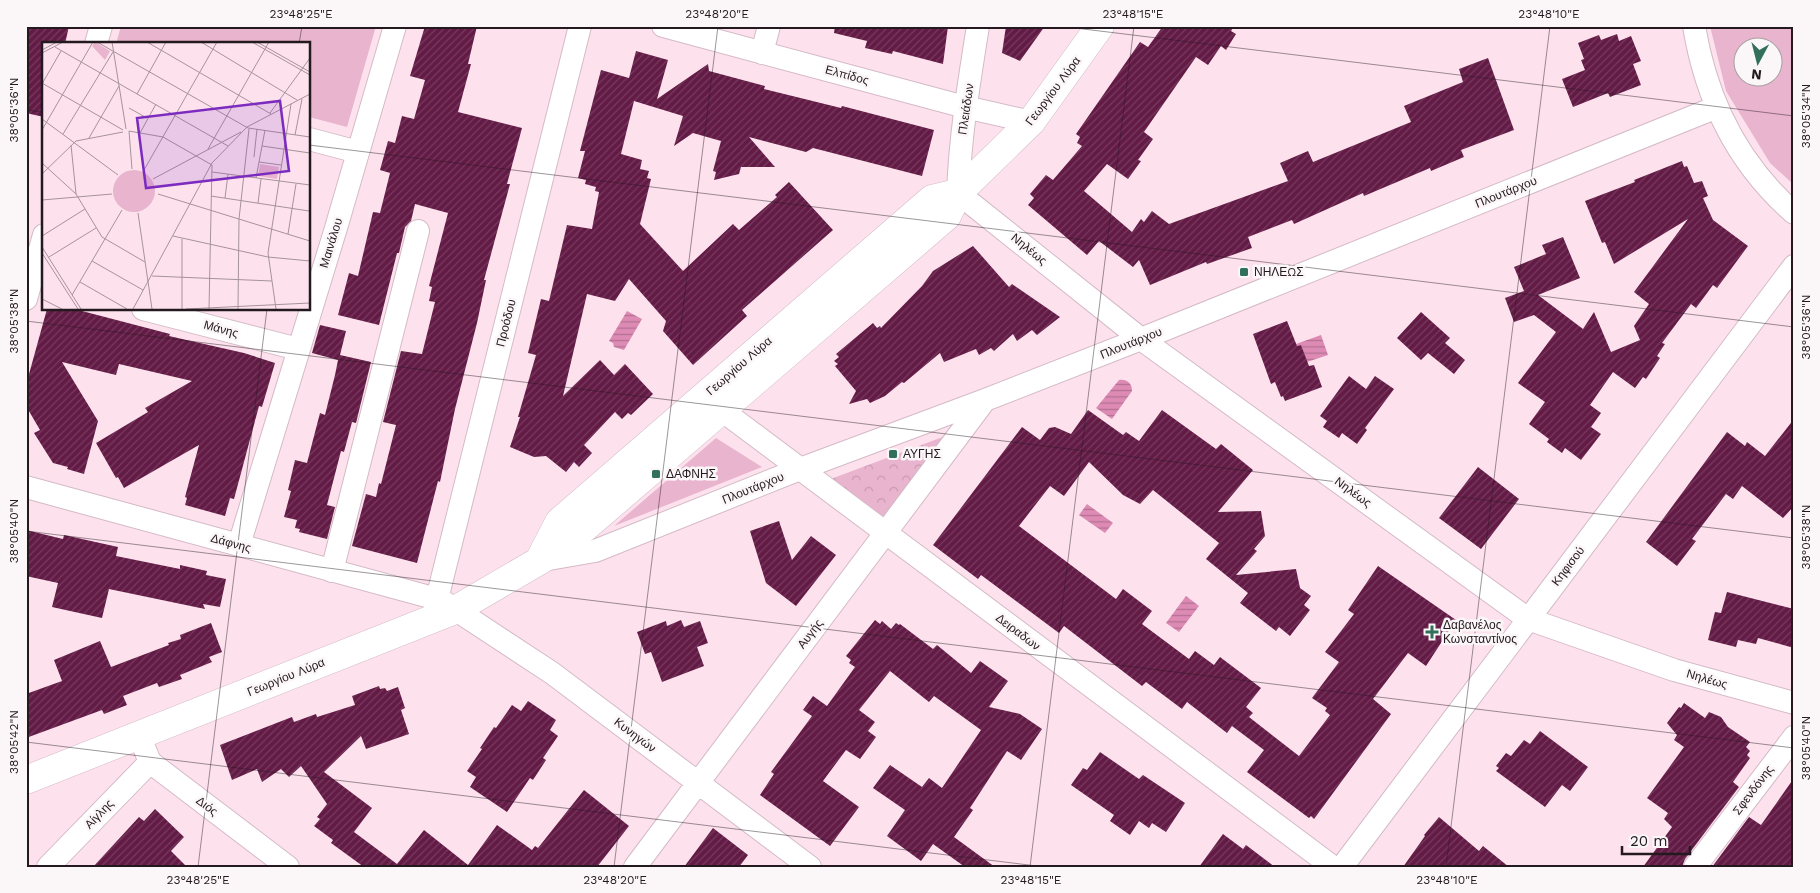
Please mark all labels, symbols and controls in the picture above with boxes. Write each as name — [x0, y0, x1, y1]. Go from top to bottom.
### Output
text: 23°48'25"E — [269, 7, 333, 21]
text: 23°48'20"E — [685, 7, 749, 21]
text: 23°48'15"E — [1103, 7, 1164, 21]
text: 23°48'10"E — [1518, 7, 1580, 21]
north arrow — [1732, 38, 1782, 88]
inset map — [42, 42, 310, 310]
street label: Γεωργίου Λύρα — [1023, 54, 1083, 128]
street label: Ελπίδος — [824, 62, 871, 88]
text: N — [1750, 66, 1763, 83]
text: 38°05'36"N — [7, 77, 21, 143]
street label: Πλειάδων — [955, 82, 977, 136]
text: 38°05'34"N — [1799, 84, 1813, 148]
street label: Πλουτάρχου — [1473, 173, 1539, 211]
street label: Μαινάλου — [317, 216, 345, 270]
street label: Νηλέως — [1008, 230, 1050, 268]
place label: ΝΗΛΕΩΣ — [1254, 265, 1304, 279]
marker: ΝΗΛΕΩΣ — [1238, 266, 1250, 278]
text: 38°05'38"N — [7, 288, 21, 354]
text: 38°05'36"N — [1799, 294, 1813, 360]
street label: Προόδου — [493, 298, 519, 348]
street label: Μάνης — [202, 318, 240, 340]
street label: Πλουτάρχου — [1098, 324, 1164, 362]
street label: Γεωργίου Λύρα — [703, 334, 775, 398]
place label: ΑΥΓΗΣ — [903, 447, 941, 461]
marker: ΑΥΓΗΣ — [887, 448, 899, 460]
place label: ΔΑΦΝΗΣ — [666, 467, 716, 481]
marker: ΔΑΦΝΗΣ — [650, 468, 662, 480]
street label: Πλουτάρχου — [720, 469, 786, 507]
street label: Νηλέως — [1332, 474, 1374, 510]
text: 38°05'40"N — [7, 499, 21, 563]
text: 38°05'38"N — [1799, 504, 1813, 570]
street label: Δάφνης — [209, 531, 253, 555]
street label: Κηφισού — [1549, 544, 1587, 588]
street label: Δειραδων — [993, 611, 1043, 653]
street label: Αυγής — [794, 616, 826, 651]
place label: Δαβανέλος Κωνσταντίνος — [1443, 618, 1517, 646]
marker: Δαβανέλος Κωνσταντίνος — [1425, 625, 1439, 639]
street label: Γεωργίου Λύρα — [245, 655, 327, 699]
street label: Νηλέως — [1685, 667, 1729, 692]
text: 38°05'42"N — [7, 710, 21, 774]
street label: Κυνηγών — [611, 715, 659, 755]
text: 38°05'40"N — [1799, 716, 1813, 780]
street label: Σφενδόνης — [1730, 762, 1776, 818]
street label: Διός — [194, 793, 221, 819]
street label: Αίγλης — [82, 796, 116, 832]
scale bar — [1622, 823, 1690, 855]
text: 20 m — [1630, 832, 1668, 850]
text: 23°48'25"E — [166, 873, 230, 887]
text: 23°48'20"E — [583, 873, 647, 887]
text: 23°48'15"E — [1001, 873, 1062, 887]
text: 23°48'10"E — [1416, 873, 1478, 887]

